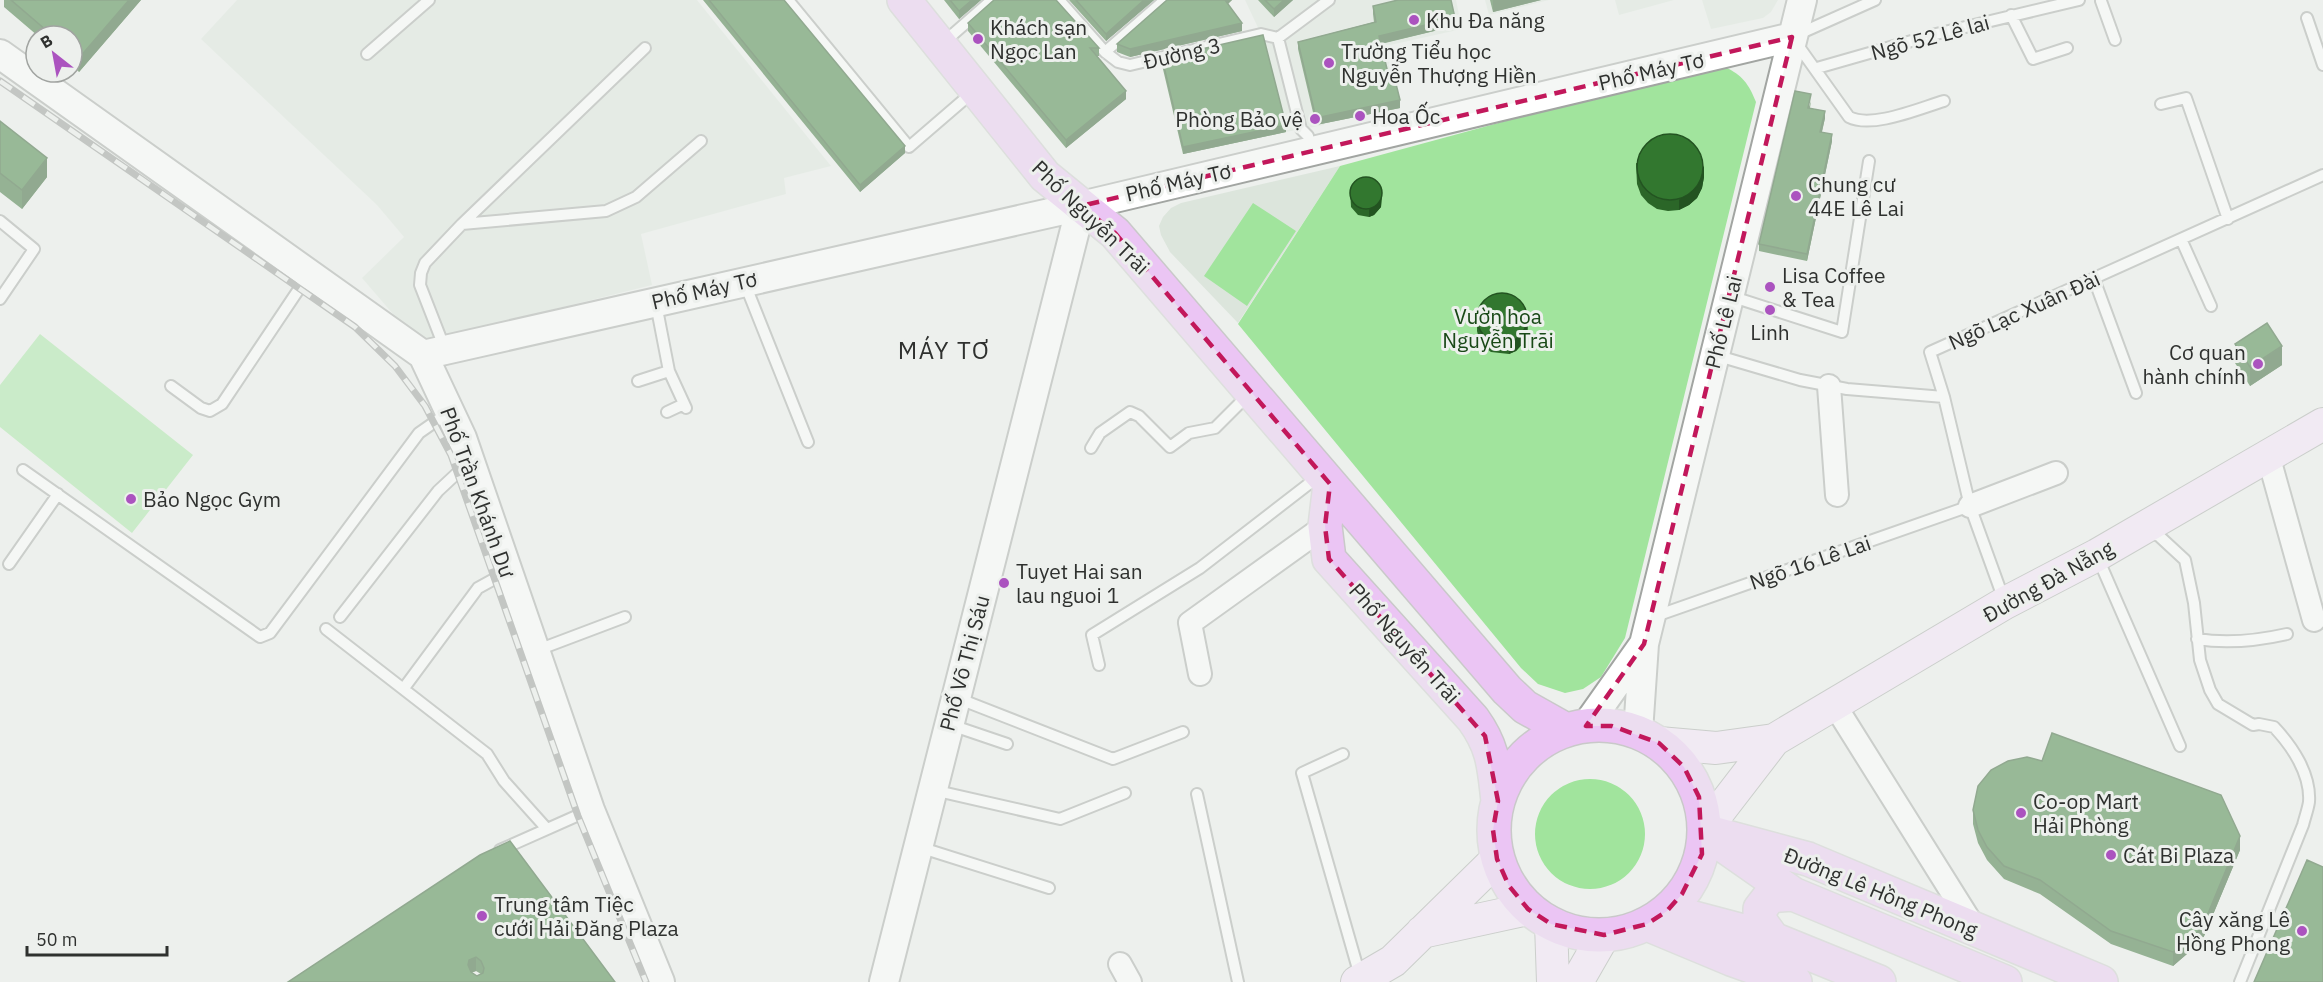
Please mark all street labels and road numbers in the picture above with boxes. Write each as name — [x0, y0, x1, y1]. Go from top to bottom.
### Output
street label: Ngõ 52 Lê lai — [1868, 8, 1992, 66]
street label: Đường 3 — [1141, 31, 1223, 75]
street label: Phố Máy Tơ — [1596, 45, 1706, 97]
street label: Phố Nguyễn Trãi — [1026, 154, 1156, 280]
street label: Phố Máy Tơ — [1123, 156, 1233, 208]
street label: Phố Máy Tơ — [649, 264, 759, 316]
street label: Ngõ Lạc Xuân Đài — [1944, 264, 2104, 356]
street label: Phố Lê Lai — [1698, 272, 1748, 372]
street label: Phố Trần Khánh Dư — [434, 403, 522, 581]
street label: Ngõ 16 Lê Lai — [1746, 528, 1874, 596]
street label: Đường Đà Nẵng — [1978, 534, 2118, 628]
street label: Phố Nguyễn Trãi — [1343, 577, 1467, 709]
street label: Phố Võ Thị Sáu — [932, 592, 996, 734]
street label: Đường Lê Hồng Phong — [1780, 840, 1982, 944]

